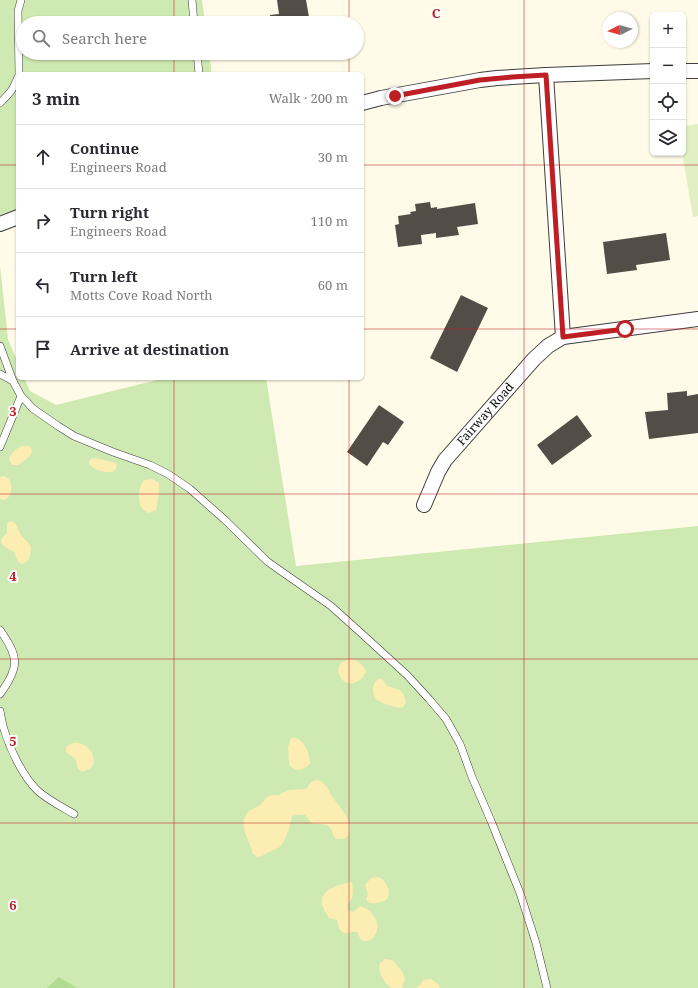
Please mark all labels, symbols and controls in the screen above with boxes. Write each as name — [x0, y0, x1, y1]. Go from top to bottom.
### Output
text: C — [432, 4, 441, 22]
north arrow — [602, 12, 638, 48]
map controls — [650, 12, 686, 156]
button: + — [650, 12, 686, 48]
search box — [16, 16, 364, 60]
icon: search — [30, 27, 52, 49]
text: Search here — [62, 28, 147, 48]
button: − — [650, 48, 686, 84]
button: locate — [650, 84, 686, 120]
text: 3 min — [32, 87, 80, 110]
route end — [386, 87, 404, 105]
text: Walk · 200 m — [269, 89, 348, 107]
button: layers — [650, 120, 686, 156]
text: Continue — [70, 138, 139, 158]
icon: ahead — [32, 146, 54, 168]
text: 30 m — [318, 148, 348, 166]
text: Engineers Road — [70, 158, 167, 176]
text: Turn right — [70, 202, 149, 222]
icon: right — [32, 210, 54, 232]
text: 110 m — [311, 212, 348, 230]
text: Engineers Road — [70, 222, 167, 240]
text: Turn left — [70, 266, 138, 286]
icon: left — [32, 274, 54, 296]
text: 60 m — [318, 276, 348, 294]
text: Motts Cove Road North — [70, 286, 213, 304]
route start — [616, 320, 634, 338]
icon: arrive — [32, 338, 54, 360]
text: Arrive at destination — [70, 339, 229, 359]
street label: Fairway Road — [453, 378, 518, 449]
text: 3 — [9, 402, 17, 420]
text: 4 — [9, 567, 17, 585]
text: 5 — [9, 732, 17, 750]
text: 6 — [9, 896, 17, 914]

